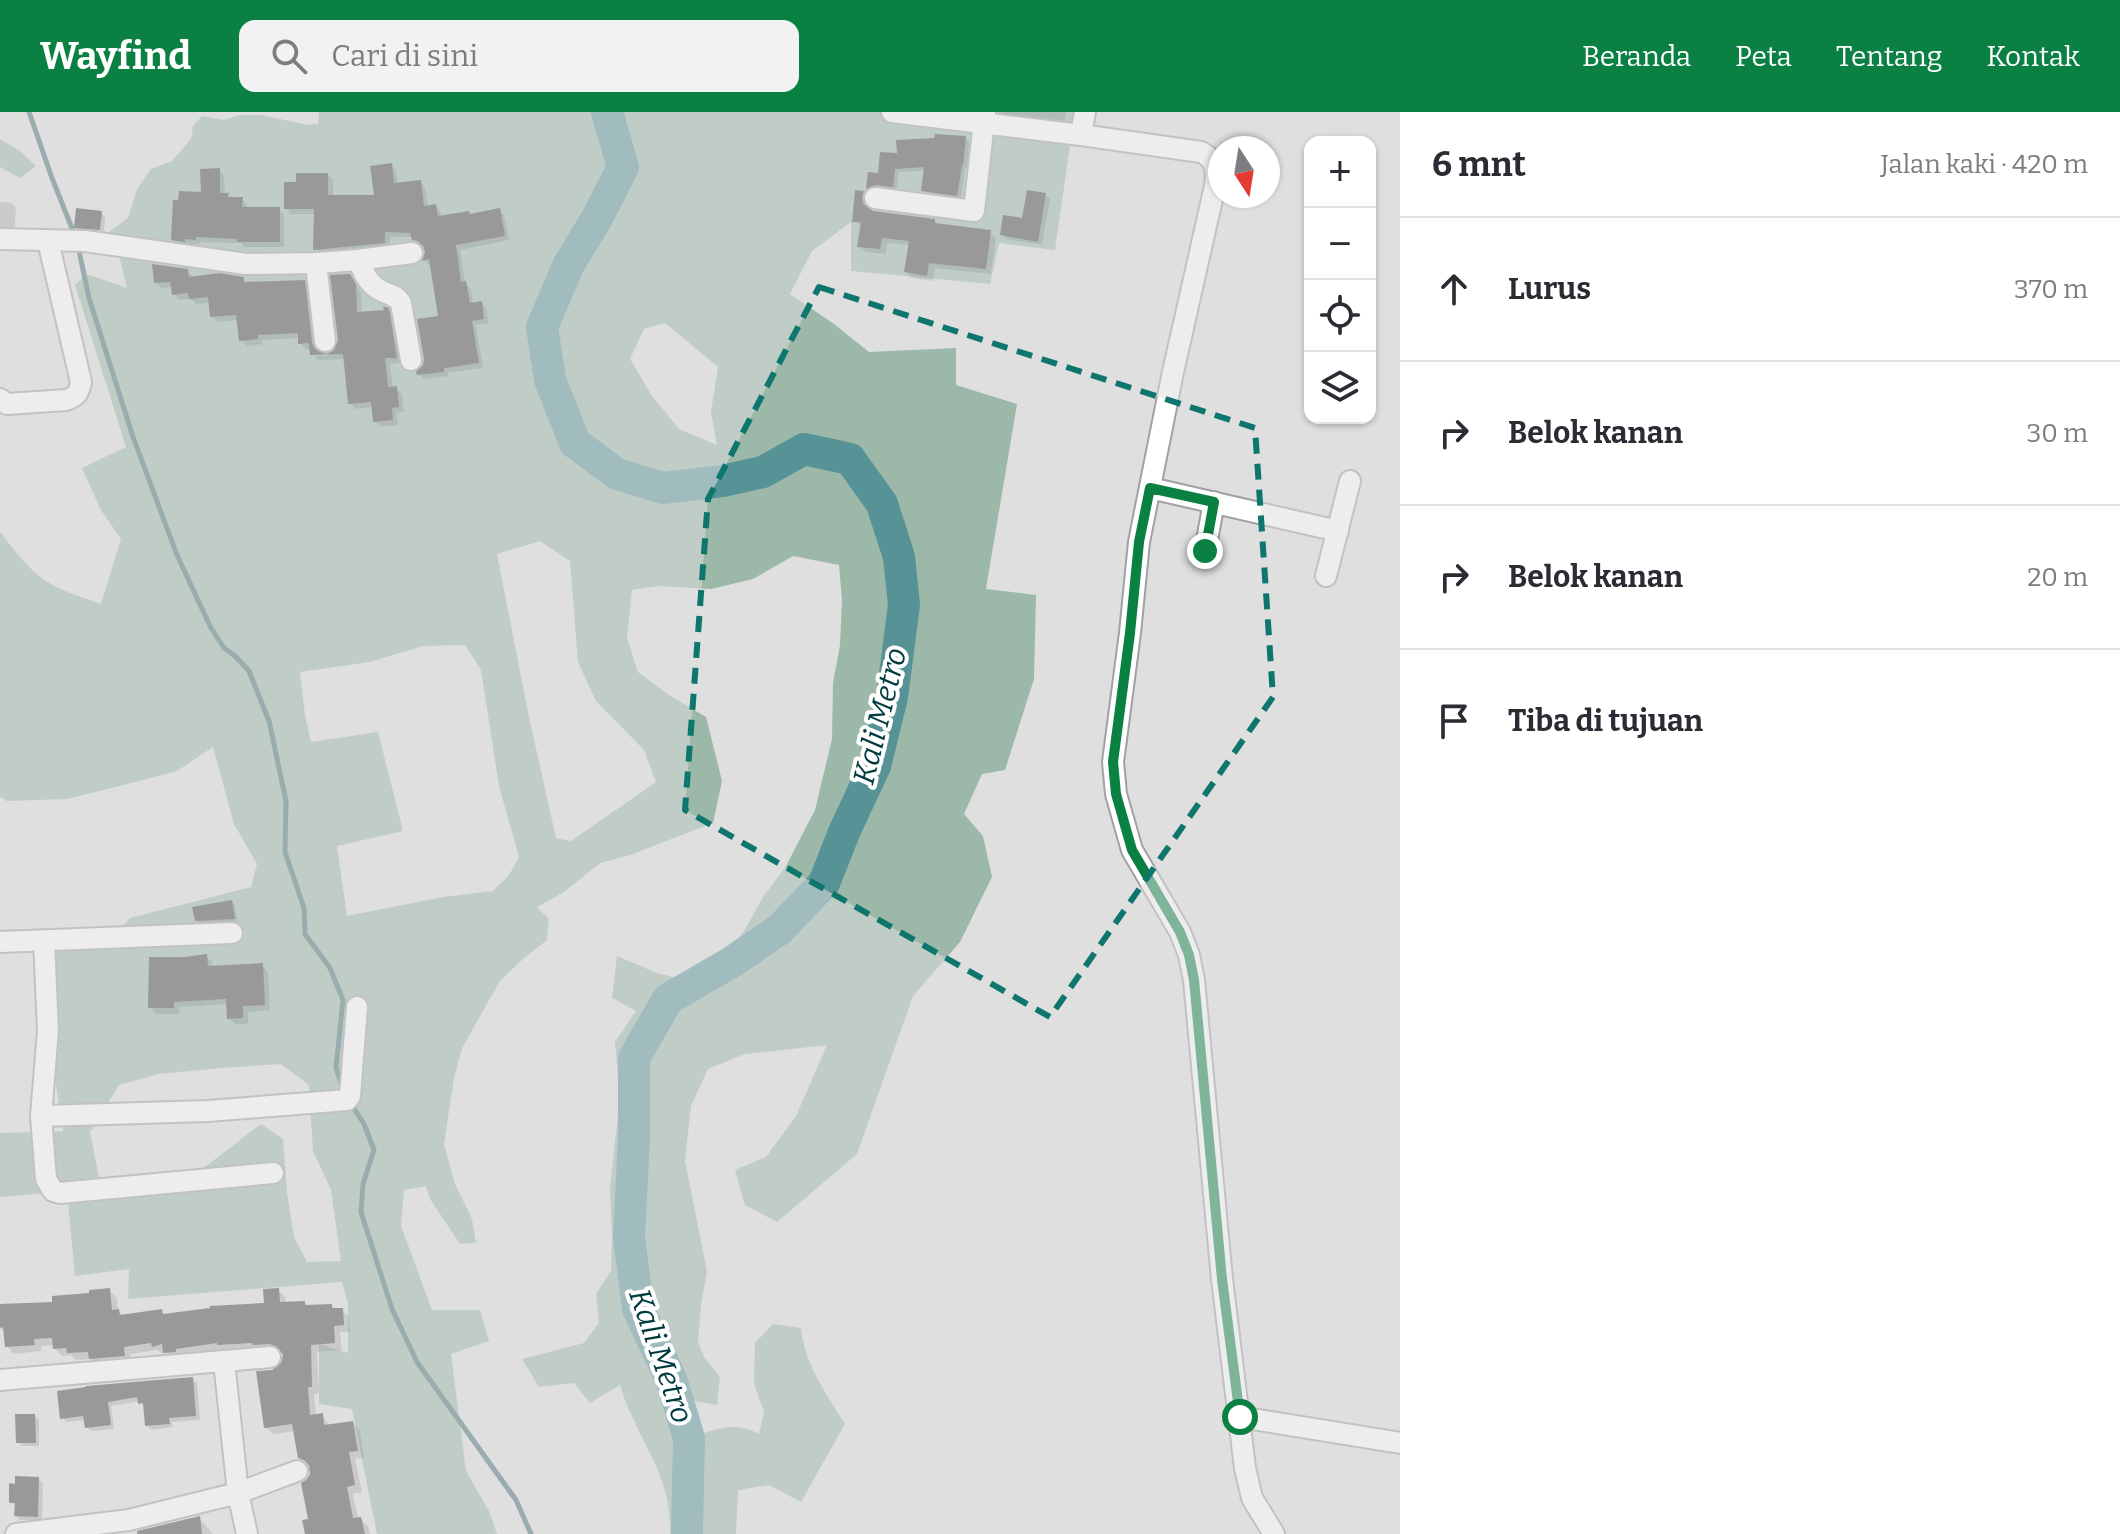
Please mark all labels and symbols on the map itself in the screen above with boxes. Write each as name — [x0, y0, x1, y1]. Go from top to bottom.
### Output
north arrow — [1208, 136, 1280, 208]
route end — [1187, 533, 1223, 569]
water label: Kali Metro — [846, 644, 914, 788]
water label: Kali Metro — [621, 1284, 701, 1428]
route start — [1222, 1399, 1258, 1435]

